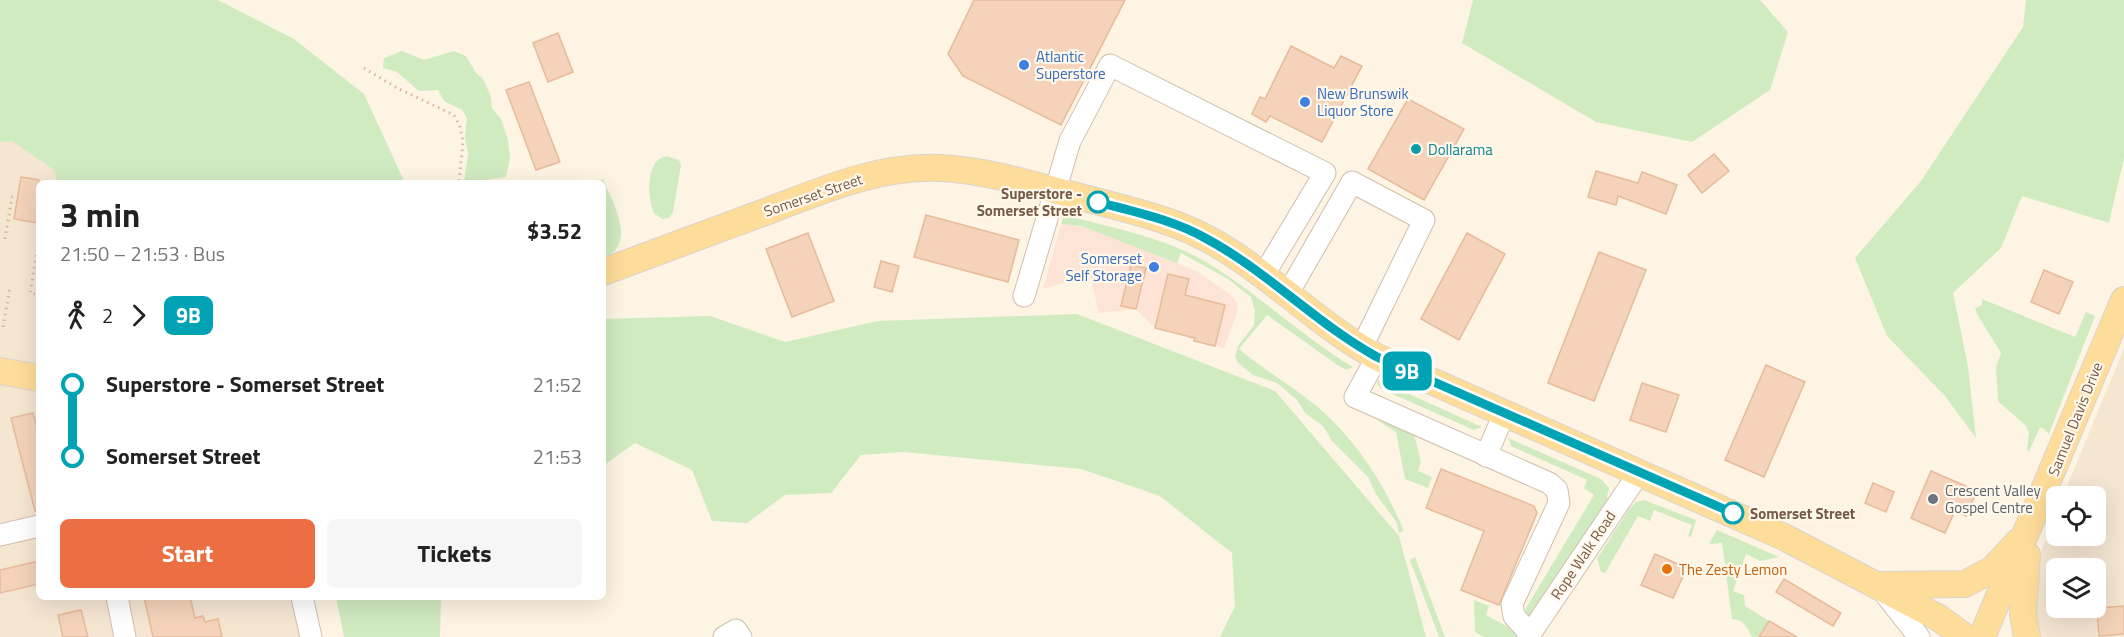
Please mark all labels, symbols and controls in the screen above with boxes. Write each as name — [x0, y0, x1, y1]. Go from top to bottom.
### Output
place label: Atlantic Superstore — [1036, 45, 1106, 85]
marker: Atlantic Superstore — [1017, 58, 1031, 72]
place label: New Brunswik Liquor Store — [1317, 82, 1409, 122]
marker: New Brunswik Liquor Store — [1298, 95, 1312, 109]
place label: Dollarama — [1428, 138, 1493, 161]
marker: Dollarama — [1409, 142, 1423, 156]
street label: Somerset Street — [761, 167, 866, 223]
place label: Superstore - Somerset Street — [977, 182, 1083, 222]
text: 3 min — [60, 190, 140, 240]
marker: Superstore - Somerset Street — [1087, 191, 1109, 213]
text: $3.52 — [527, 214, 582, 248]
text: 21:50 – 21:53 · Bus — [60, 238, 225, 269]
place label: Somerset Self Storage — [1065, 247, 1143, 287]
marker: Somerset Self Storage — [1147, 260, 1161, 274]
icon: walk — [60, 299, 93, 332]
icon: forward — [122, 299, 155, 332]
text: 9B — [176, 299, 201, 331]
text: 2 — [102, 300, 113, 331]
line badge: 9B — [1380, 352, 1434, 391]
text: 9B — [1395, 355, 1419, 387]
street label: Samuel Davis Drive — [2042, 359, 2108, 479]
text: Superstore - Somerset Street — [106, 367, 384, 401]
text: 21:52 — [533, 369, 582, 400]
text: Somerset Street — [106, 439, 261, 473]
text: 21:53 — [533, 441, 582, 472]
place label: Crescent Valley Gospel Centre — [1945, 479, 2041, 519]
map controls — [2046, 486, 2106, 618]
button: locate — [2046, 486, 2106, 546]
marker: Crescent Valley Gospel Centre — [1926, 492, 1940, 506]
marker: Somerset Street — [1722, 502, 1744, 524]
place label: Somerset Street — [1750, 502, 1856, 525]
street label: Rope Walk Road — [1545, 506, 1621, 604]
button: Start — [60, 519, 315, 588]
button: Tickets — [327, 519, 582, 588]
place label: The Zesty Lemon — [1679, 558, 1787, 581]
button: layers — [2046, 558, 2106, 618]
marker: The Zesty Lemon — [1660, 562, 1674, 576]

